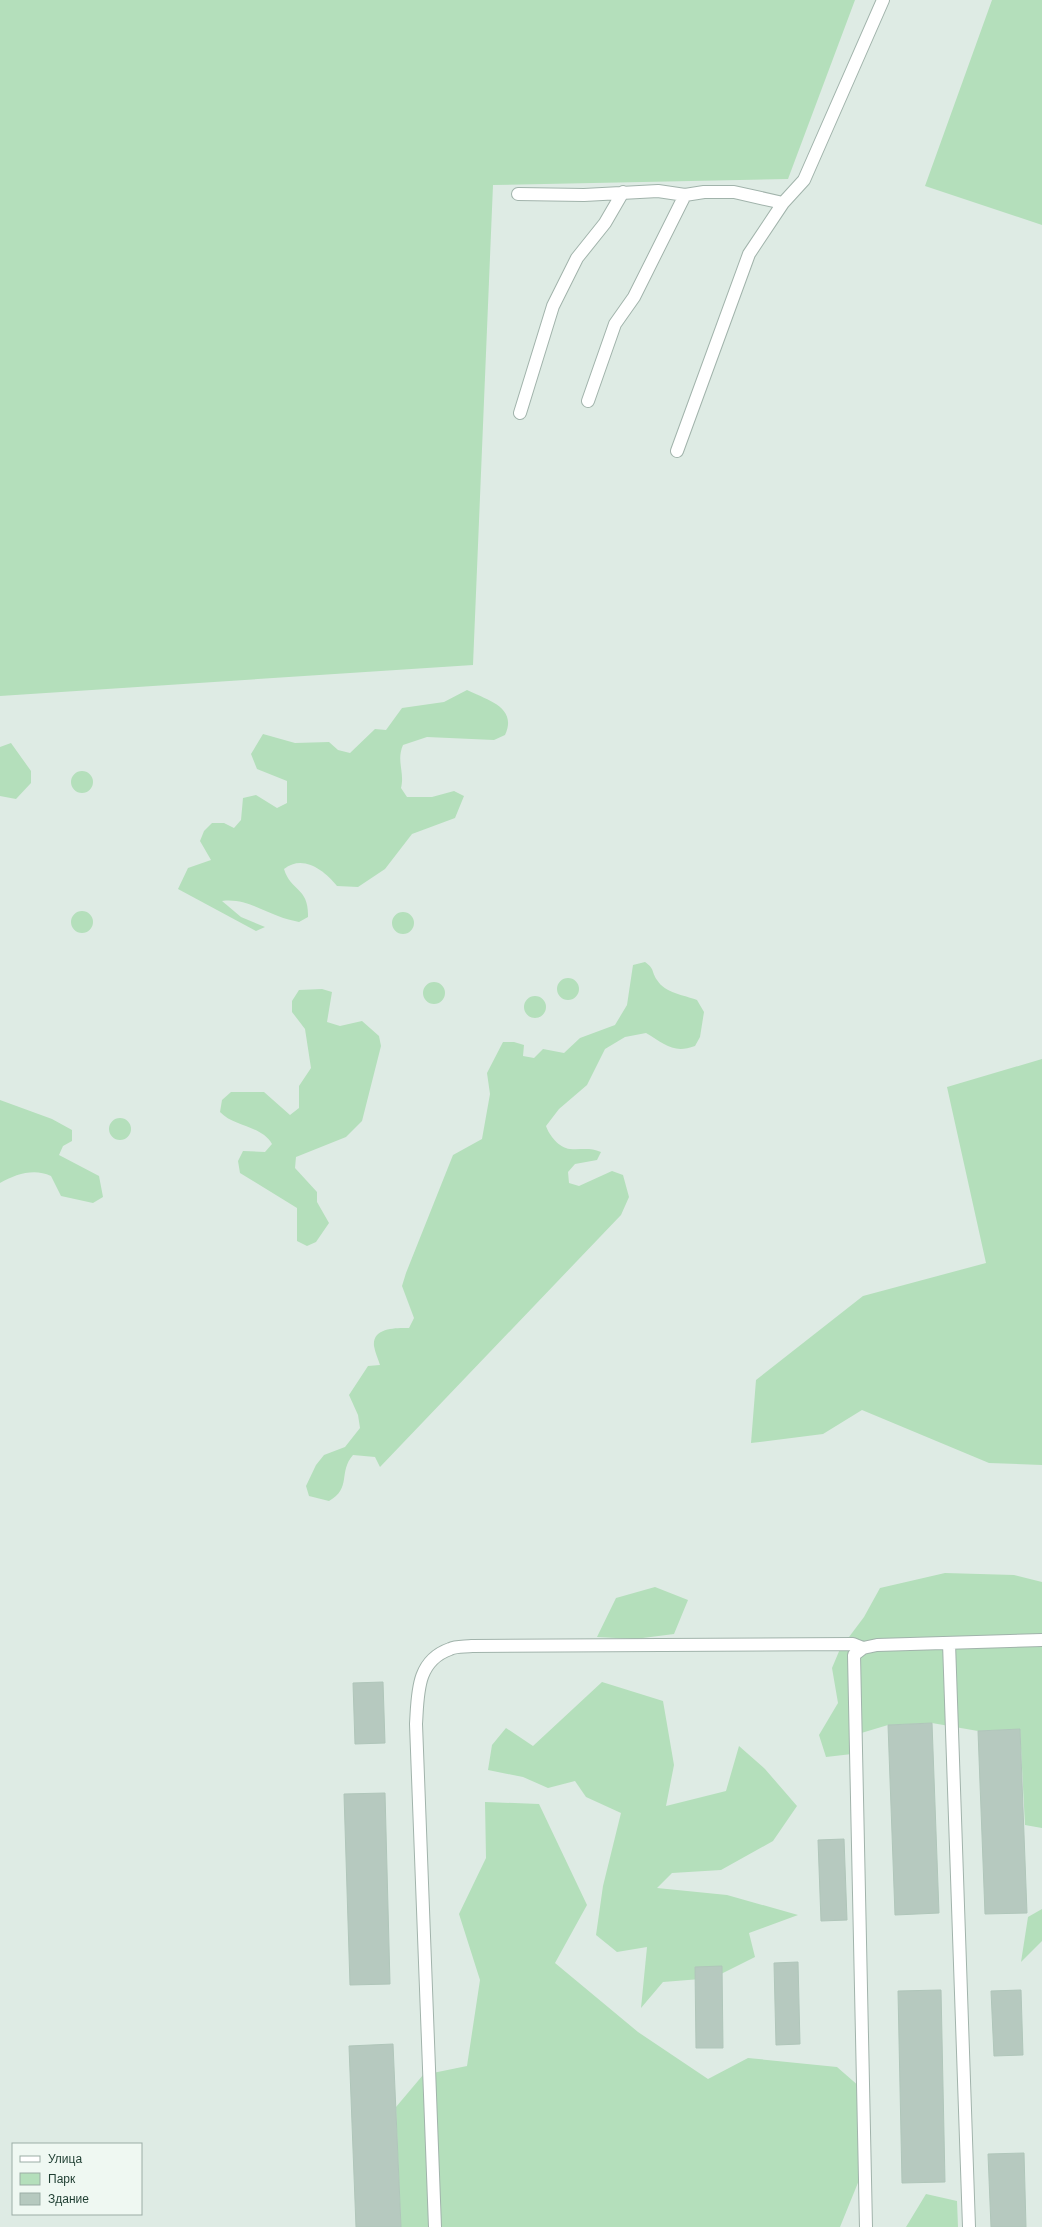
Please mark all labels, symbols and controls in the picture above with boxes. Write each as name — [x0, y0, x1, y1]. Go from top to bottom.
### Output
legend — [12, 2143, 142, 2215]
text: Улица — [48, 2152, 82, 2166]
text: Парк — [48, 2172, 76, 2186]
text: Здание — [48, 2192, 89, 2206]

